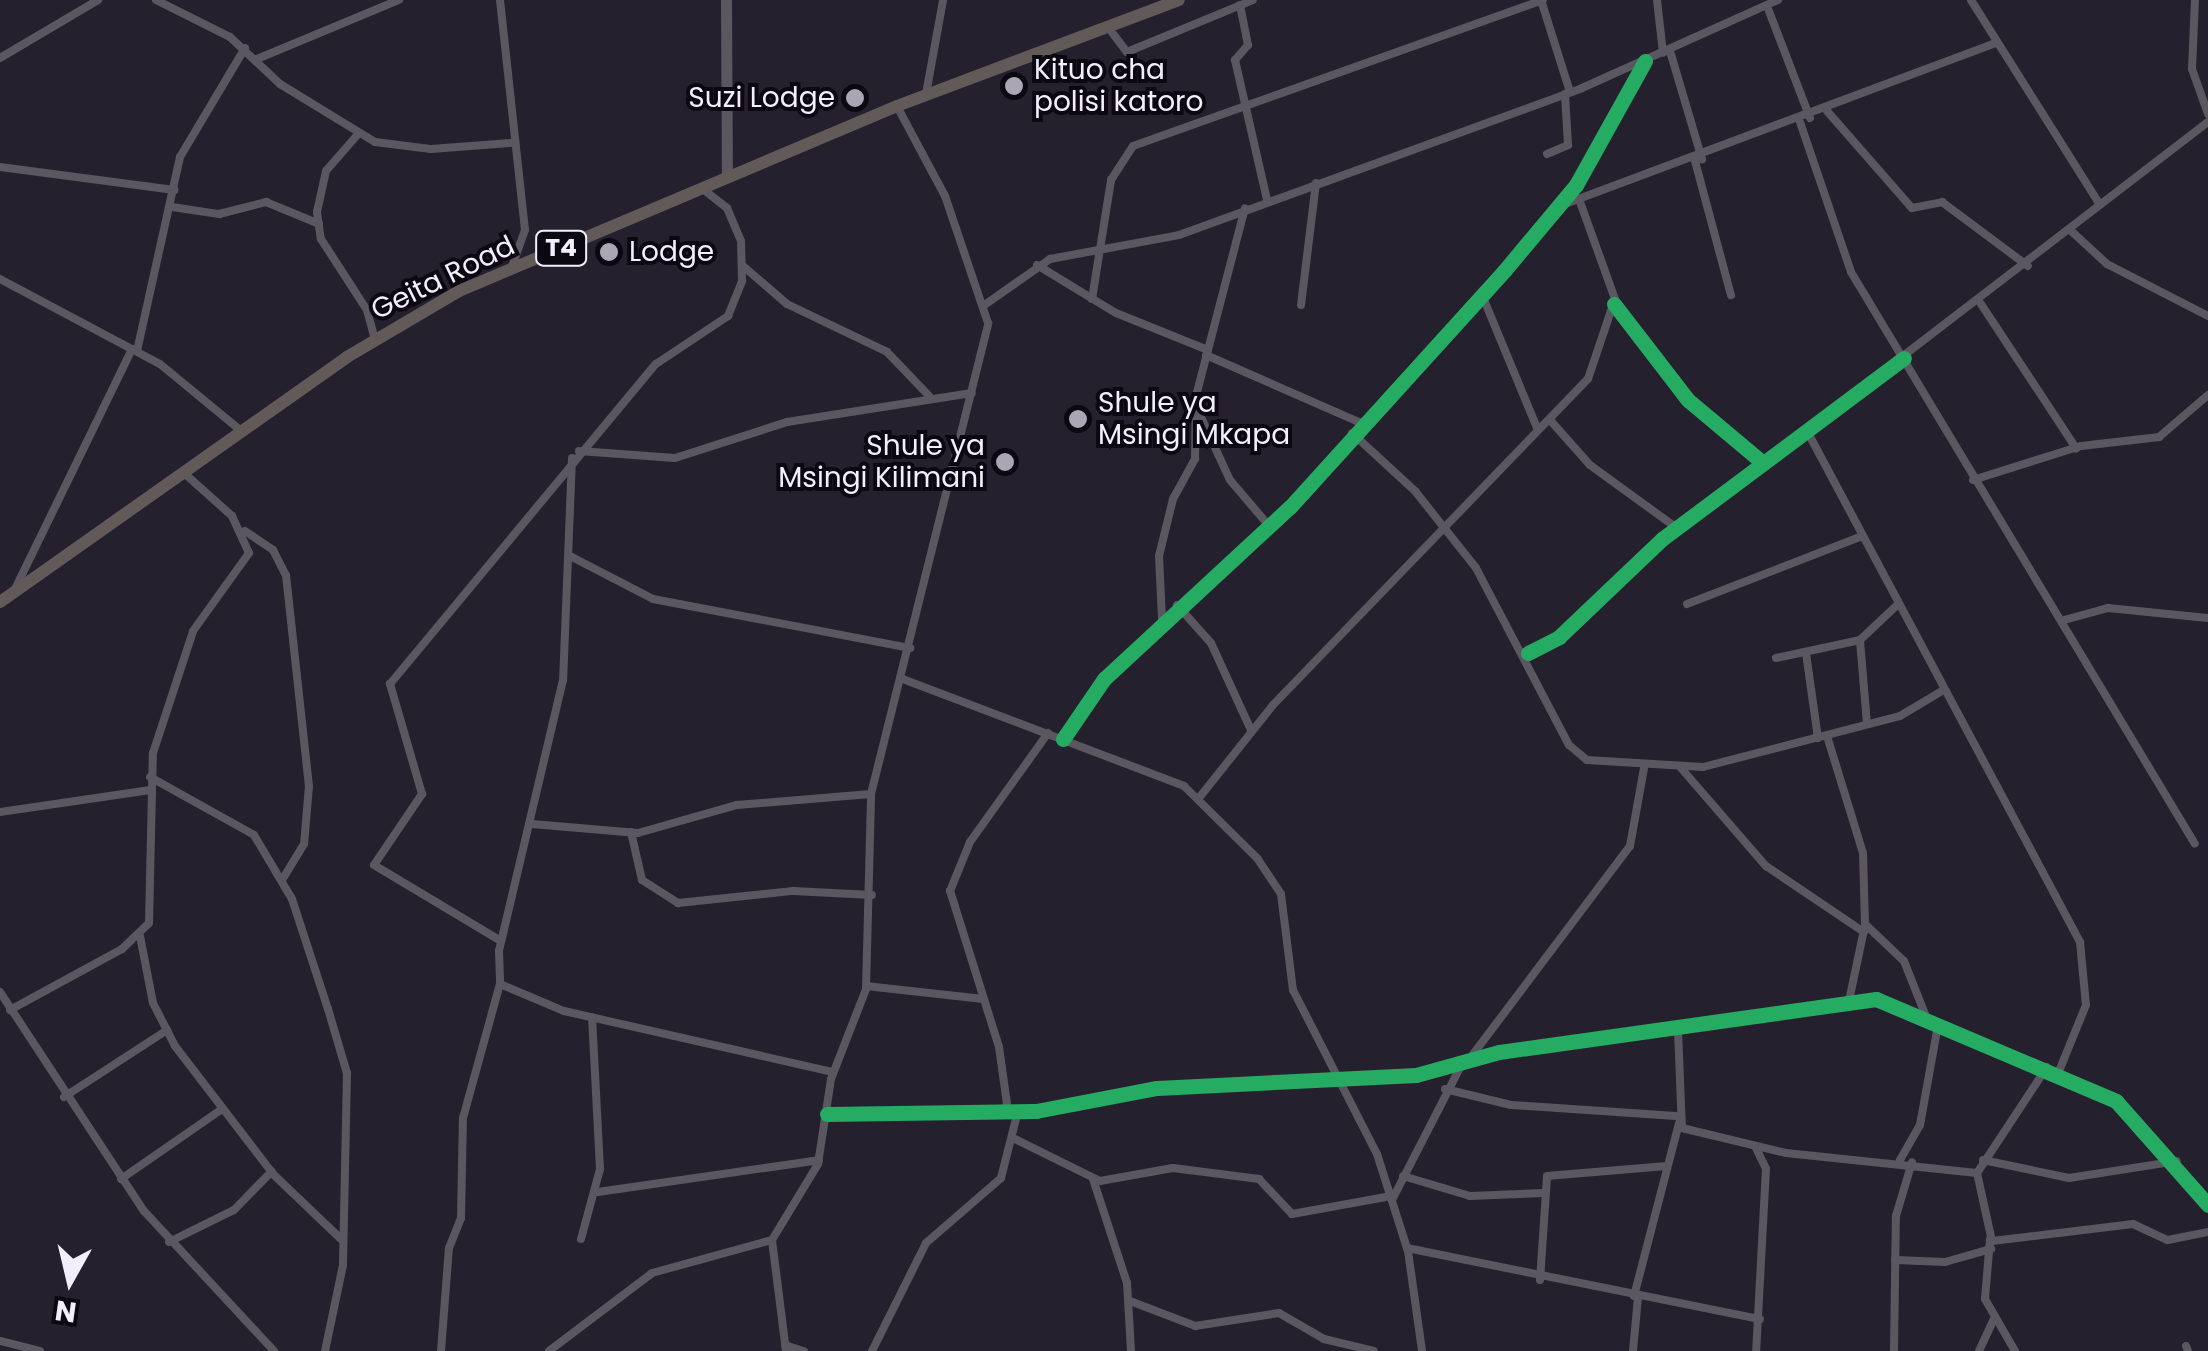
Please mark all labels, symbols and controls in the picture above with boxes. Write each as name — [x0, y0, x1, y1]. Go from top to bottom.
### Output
place label: Kituo cha polisi katoro — [1034, 53, 1203, 119]
marker: Kituo cha polisi katoro — [1003, 75, 1025, 97]
place label: Suzi Lodge — [688, 81, 835, 115]
marker: Suzi Lodge — [844, 87, 866, 109]
road number: T4 — [534, 228, 588, 268]
street label: Geita Road — [366, 229, 520, 327]
place label: Lodge — [629, 235, 714, 269]
marker: Lodge — [598, 241, 620, 263]
place label: Shule ya Msingi Mkapa — [1098, 386, 1290, 452]
marker: Shule ya Msingi Mkapa — [1067, 408, 1089, 430]
place label: Shule ya Msingi Kilimani — [778, 429, 985, 495]
marker: Shule ya Msingi Kilimani — [994, 451, 1016, 473]
north arrow — [20, 1231, 120, 1331]
text: N — [53, 1290, 79, 1332]

